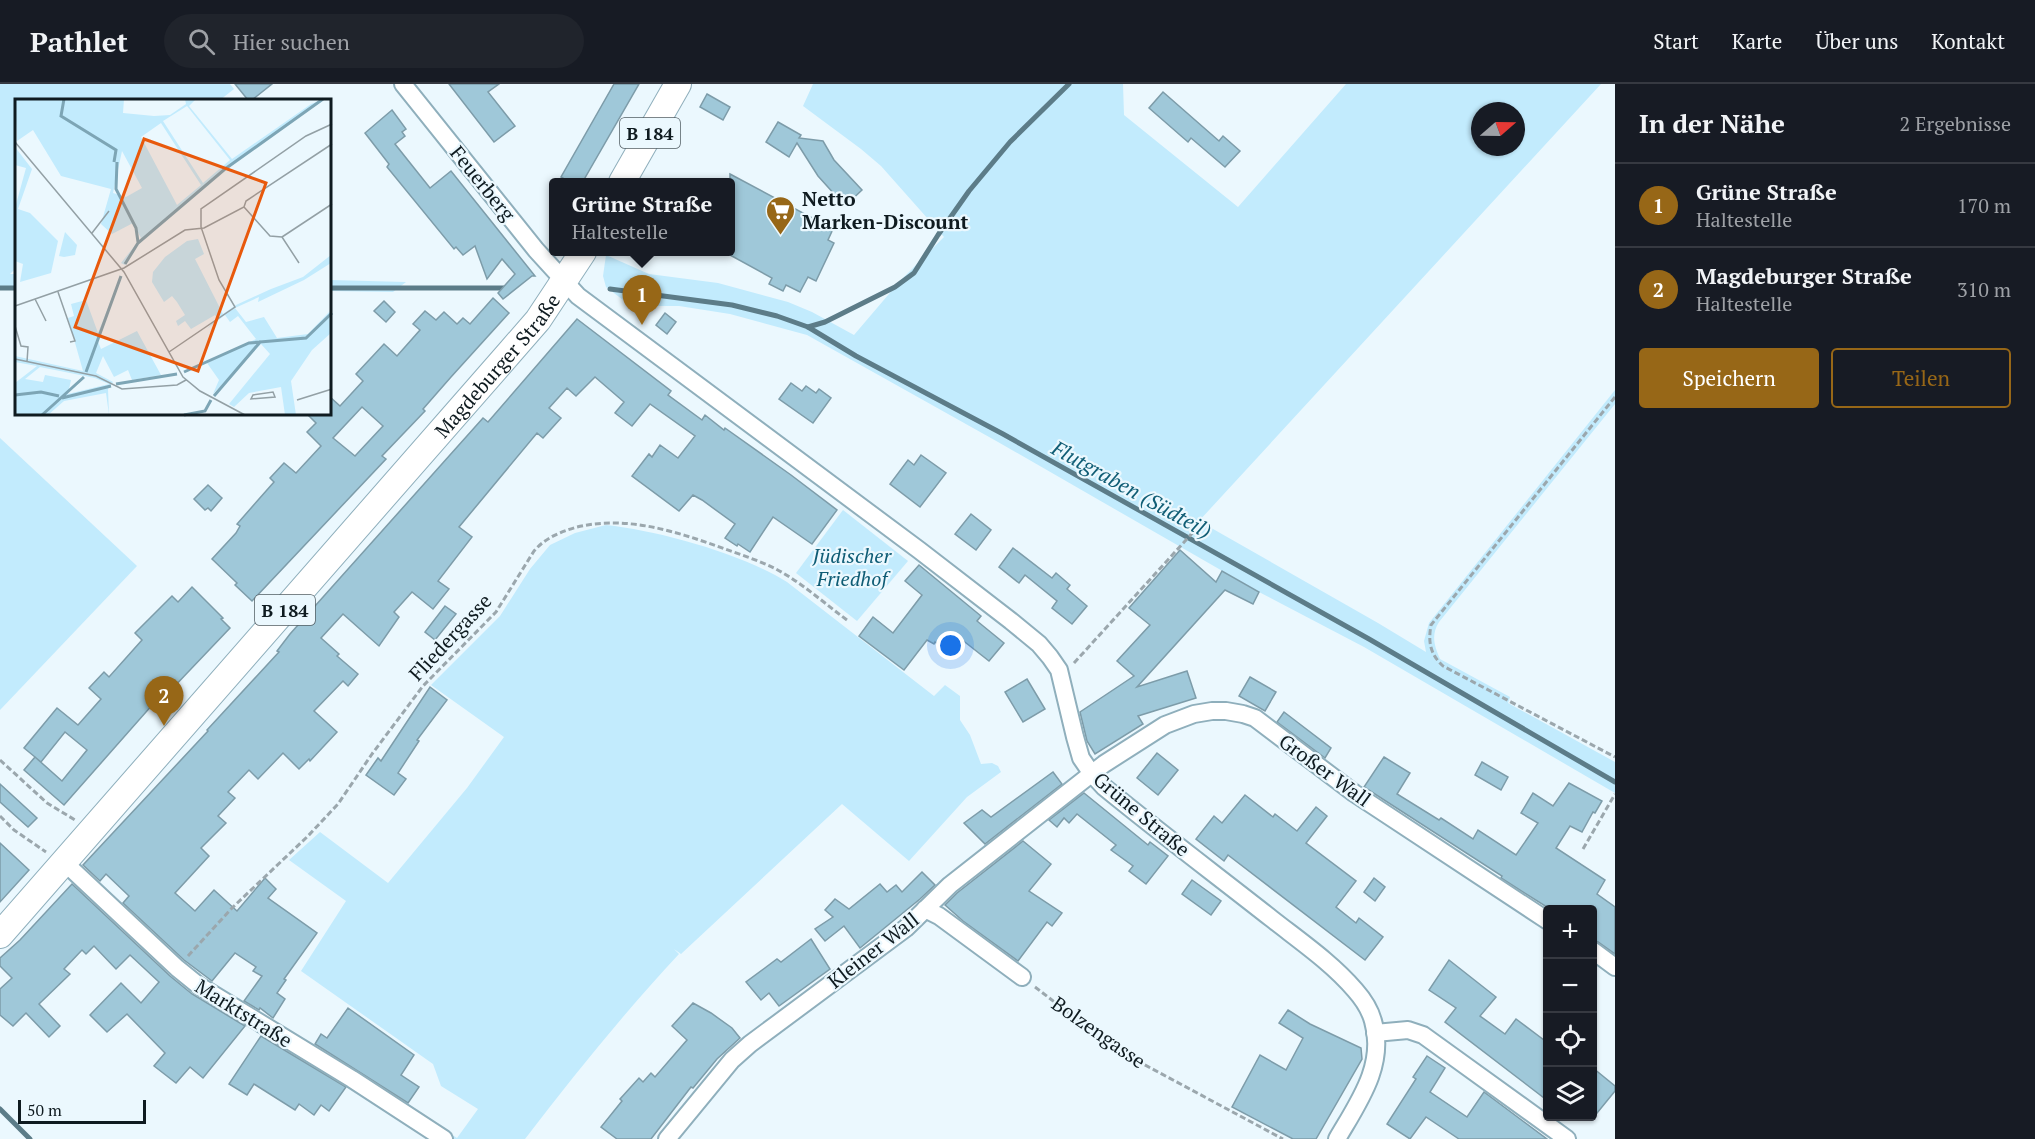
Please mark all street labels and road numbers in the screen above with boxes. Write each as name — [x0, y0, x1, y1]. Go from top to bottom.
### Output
road number: B 184 — [620, 118, 680, 148]
street label: Feuerberg — [444, 140, 522, 227]
street label: Magdeburger Straße — [428, 288, 566, 443]
street label: Fliedergasse — [403, 588, 497, 686]
road number: B 184 — [255, 595, 315, 625]
street label: Großer Wall — [1274, 728, 1376, 812]
street label: Grüne Straße — [1088, 766, 1196, 862]
street label: Kleiner Wall — [822, 906, 924, 994]
street label: Marktstraße — [190, 973, 298, 1053]
street label: Bolzengasse — [1047, 990, 1151, 1074]

